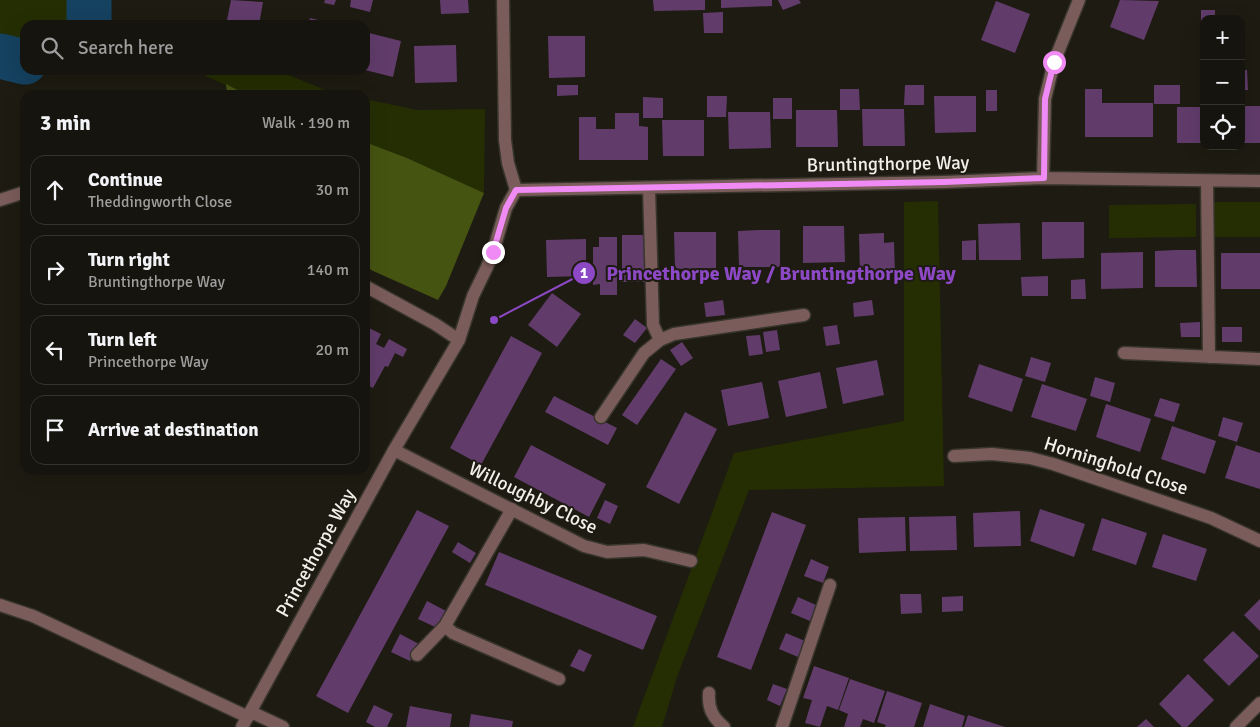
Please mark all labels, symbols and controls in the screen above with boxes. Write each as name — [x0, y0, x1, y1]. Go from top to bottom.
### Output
map controls — [1200, 15, 1245, 150]
button: + — [1200, 15, 1245, 60]
search box — [20, 20, 370, 75]
icon: search — [38, 34, 66, 62]
text: Search here — [78, 36, 174, 60]
route start — [1043, 51, 1066, 74]
button: − — [1200, 60, 1245, 105]
button: locate — [1200, 105, 1245, 150]
text: 3 min — [40, 110, 91, 136]
text: Walk · 190 m — [262, 113, 350, 133]
street label: Bruntingthorpe Way — [806, 151, 970, 177]
text: Continue — [88, 168, 163, 192]
icon: ahead — [41, 176, 69, 204]
text: 30 m — [315, 180, 349, 200]
text: Theddingworth Close — [88, 192, 232, 212]
route end — [482, 241, 505, 264]
text: Turn right — [88, 248, 170, 272]
callout: Princethorpe Way / Bruntingthorpe Way — [572, 255, 966, 290]
icon: right — [41, 256, 69, 284]
text: 140 m — [307, 260, 349, 280]
text: Princethorpe Way / Bruntingthorpe Way — [606, 261, 956, 286]
text: 1 — [580, 264, 588, 282]
text: Bruntingthorpe Way — [88, 272, 225, 292]
text: Turn left — [88, 328, 157, 352]
icon: left — [41, 336, 69, 364]
text: 20 m — [315, 340, 349, 360]
text: Princethorpe Way — [88, 352, 208, 372]
icon: arrive — [41, 416, 69, 444]
text: Arrive at destination — [88, 418, 259, 442]
street label: Horninghold Close — [1041, 431, 1191, 501]
street label: Willoughby Close — [465, 456, 601, 540]
street label: Princethorpe Way — [271, 485, 361, 621]

